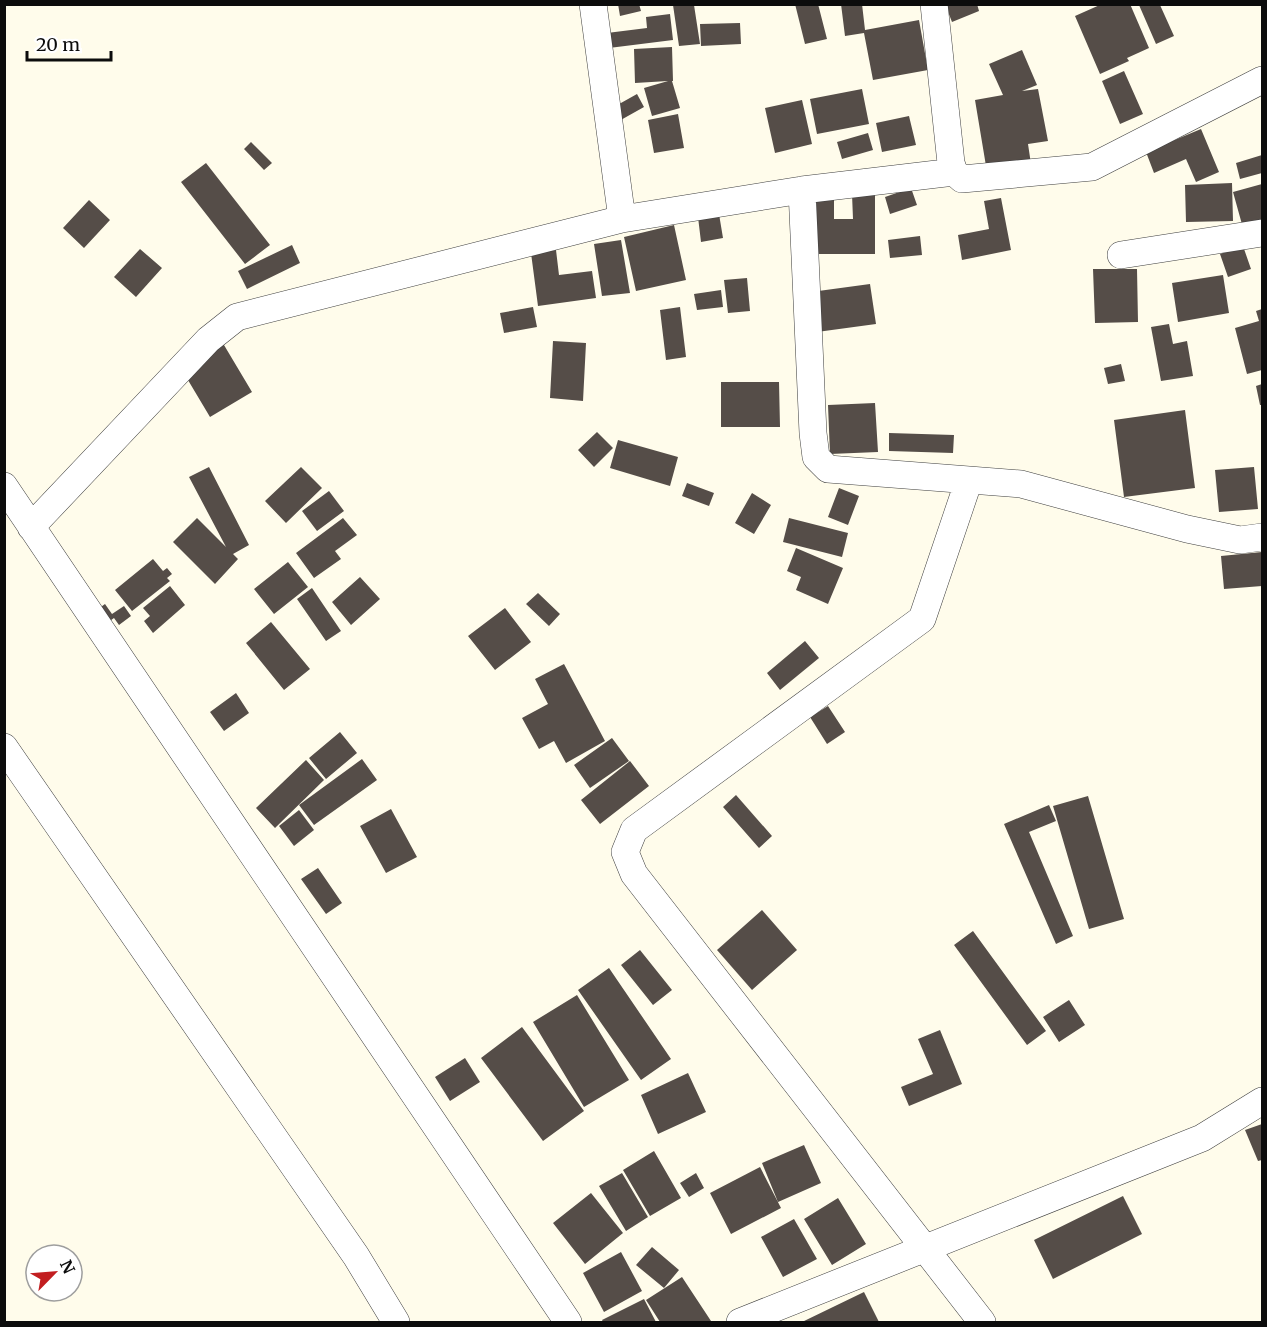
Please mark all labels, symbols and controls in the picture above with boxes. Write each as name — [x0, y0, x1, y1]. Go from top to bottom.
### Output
scale bar — [27, 24, 111, 62]
text: 20 m — [36, 33, 80, 56]
north arrow — [24, 1243, 84, 1303]
text: N — [56, 1257, 79, 1277]

